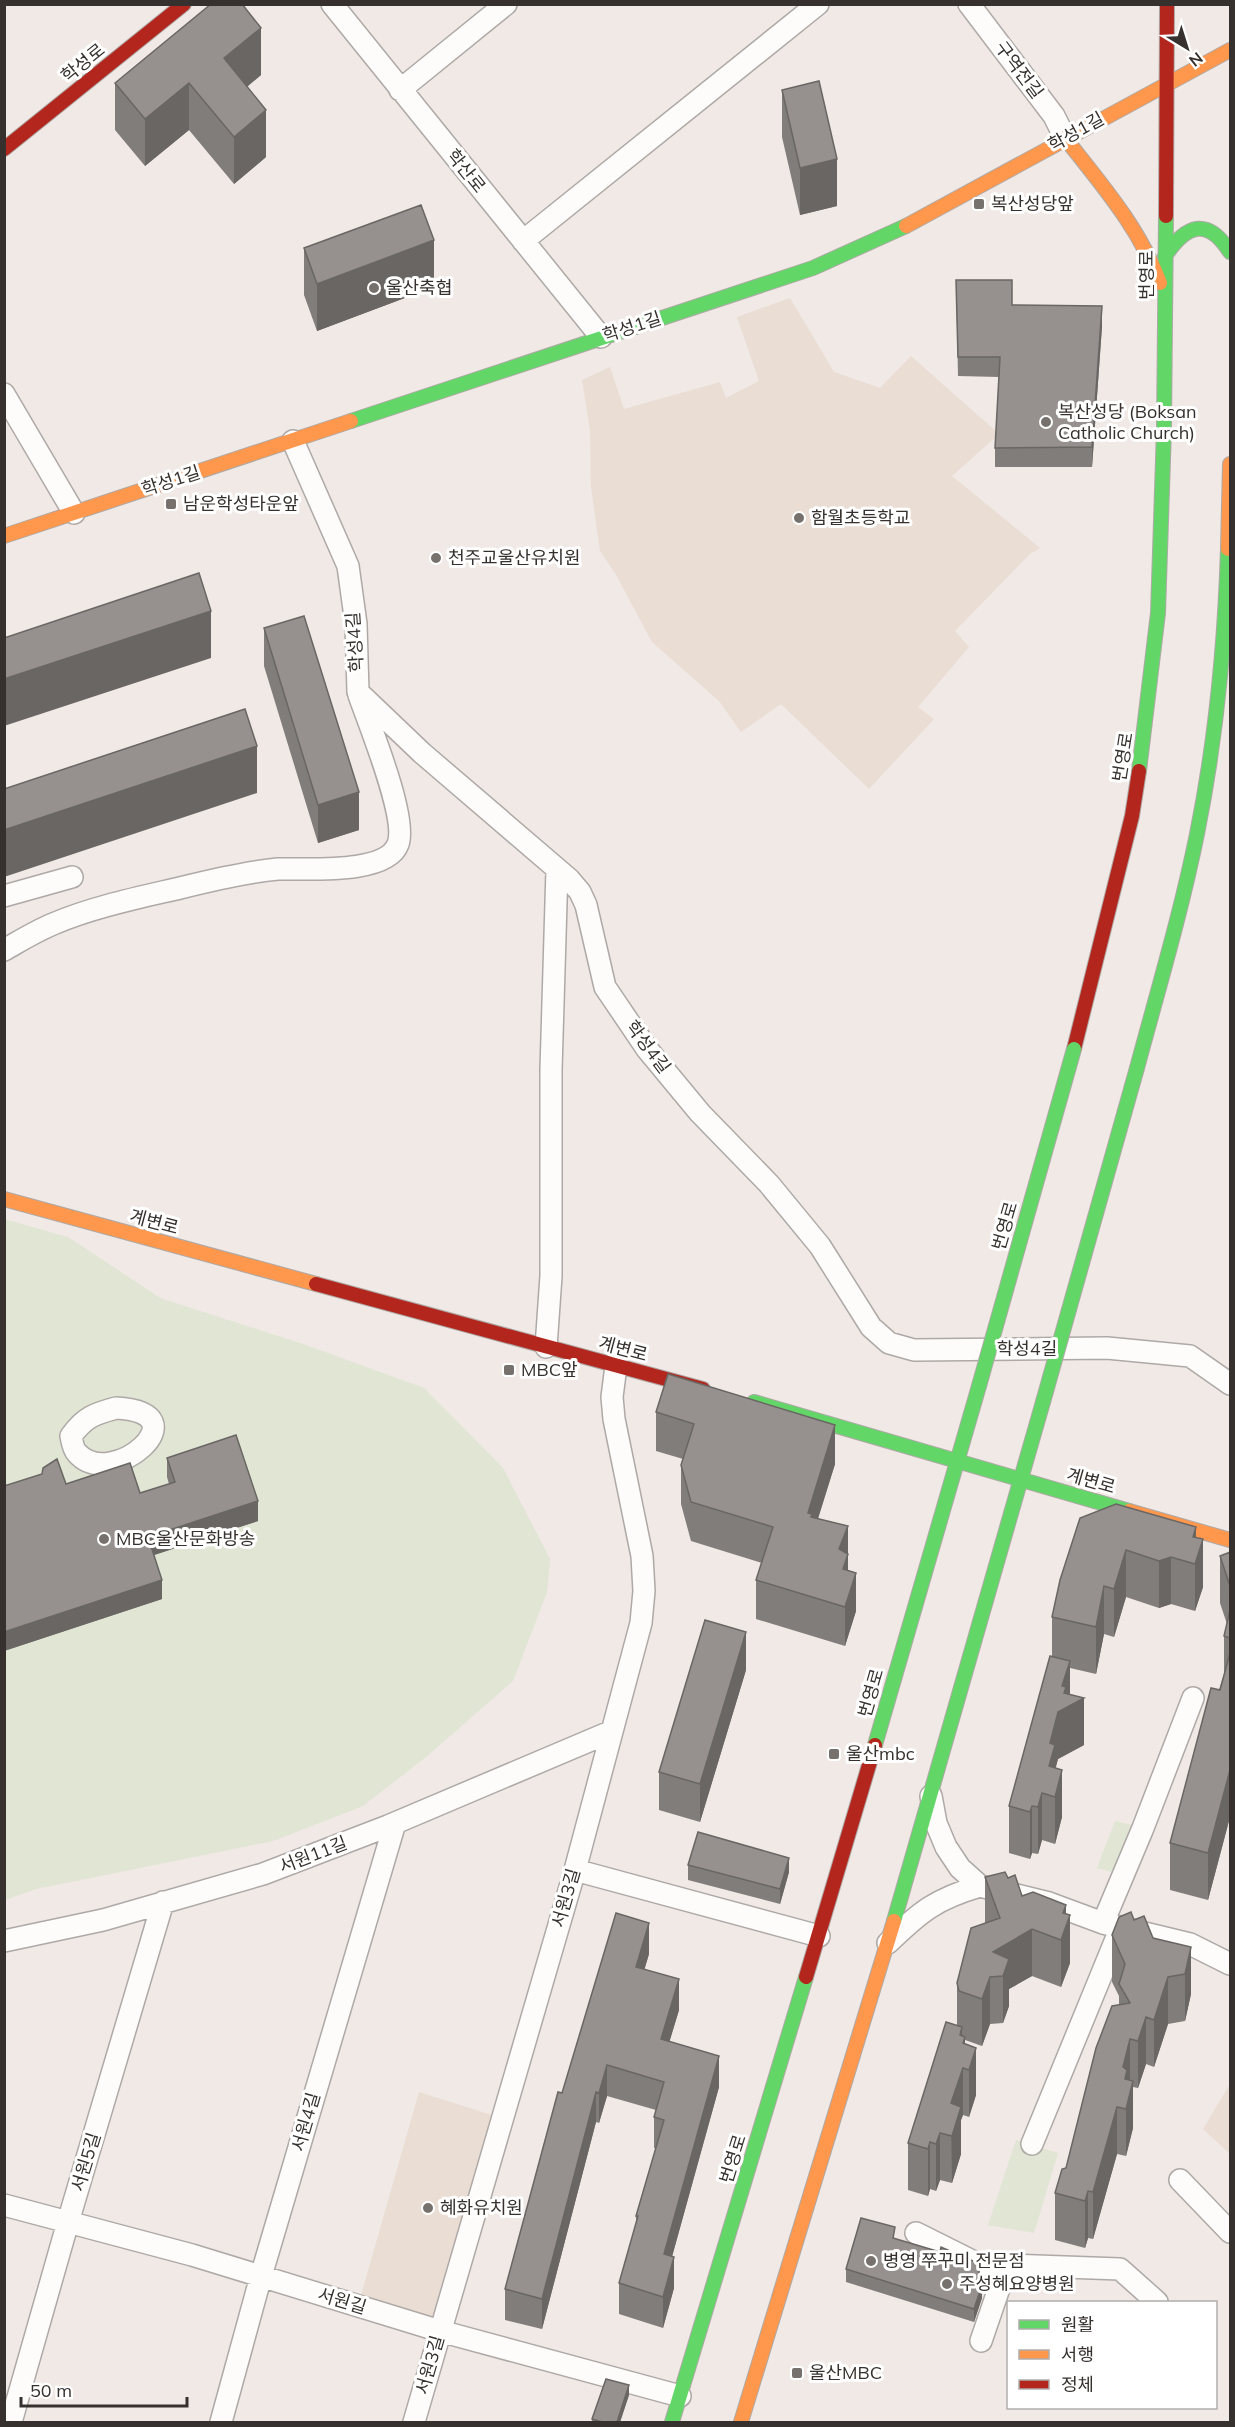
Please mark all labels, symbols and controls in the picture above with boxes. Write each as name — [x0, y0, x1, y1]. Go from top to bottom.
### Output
north arrow — [1157, 18, 1217, 78]
street label: 구역전길 — [990, 36, 1049, 103]
street label: 학성로 — [56, 38, 109, 87]
text: N — [1185, 48, 1207, 71]
street label: 학성1길 — [1044, 107, 1108, 156]
street label: 학산로 — [442, 144, 491, 197]
place label: 복산성당앞 — [991, 192, 1074, 215]
marker: 복산성당앞 — [972, 197, 986, 211]
street label: 번영로 — [1135, 250, 1158, 300]
place label: 울산축협 — [386, 276, 452, 299]
marker: 울산축협 — [367, 281, 381, 295]
street label: 학성1길 — [600, 306, 664, 347]
place label: 복산성당 (Boksan Catholic Church) — [1058, 400, 1197, 444]
marker: 복산성당 (Boksan Catholic Church) — [1039, 415, 1053, 429]
street label: 학성1길 — [139, 460, 203, 501]
place label: 남운학성타운앞 — [183, 492, 299, 515]
marker: 남운학성타운앞 — [164, 497, 178, 511]
place label: 함월초등학교 — [811, 506, 910, 529]
marker: 함월초등학교 — [792, 511, 806, 525]
place label: 천주교울산유치원 — [448, 546, 580, 569]
marker: 천주교울산유치원 — [429, 551, 443, 565]
street label: 학성4길 — [341, 611, 368, 673]
street label: 번영로 — [1107, 731, 1138, 783]
street label: 학성4길 — [621, 1016, 676, 1078]
street label: 번영로 — [987, 1199, 1022, 1253]
street label: 계변로 — [127, 1204, 181, 1239]
street label: 계변로 — [596, 1331, 650, 1366]
street label: 학성4길 — [997, 1337, 1057, 1360]
place label: MBC앞 — [521, 1358, 578, 1381]
marker: MBC앞 — [502, 1363, 516, 1377]
street label: 계변로 — [1064, 1463, 1118, 1498]
place label: MBC울산문화방송 — [116, 1527, 255, 1550]
marker: MBC울산문화방송 — [97, 1532, 111, 1546]
street label: 번영로 — [853, 1666, 888, 1720]
place label: 울산mbc — [846, 1742, 915, 1765]
marker: 울산mbc — [827, 1747, 841, 1761]
street label: 서원11길 — [275, 1831, 350, 1878]
street label: 서원3길 — [546, 1866, 585, 1930]
street label: 서원4길 — [286, 2090, 325, 2154]
street label: 서원5길 — [66, 2130, 105, 2194]
street label: 번영로 — [714, 2132, 751, 2186]
place label: 혜화유치원 — [440, 2196, 523, 2219]
marker: 혜화유치원 — [421, 2201, 435, 2215]
place label: 병영 쭈꾸미 전문점 — [883, 2249, 1025, 2272]
marker: 병영 쭈꾸미 전문점 — [864, 2254, 878, 2268]
place label: 주성혜요양병원 — [959, 2272, 1075, 2295]
marker: 주성혜요양병원 — [940, 2277, 954, 2291]
street label: 서원길 — [315, 2282, 369, 2319]
legend — [1007, 2301, 1217, 2409]
text: 원활 — [1061, 2313, 1094, 2336]
street label: 서원3길 — [410, 2333, 449, 2397]
text: 서행 — [1061, 2343, 1094, 2366]
place label: 울산MBC — [809, 2361, 882, 2384]
marker: 울산MBC — [790, 2366, 804, 2380]
scale bar — [21, 2370, 188, 2408]
text: 정체 — [1061, 2373, 1094, 2396]
text: 50 m — [30, 2379, 72, 2402]

